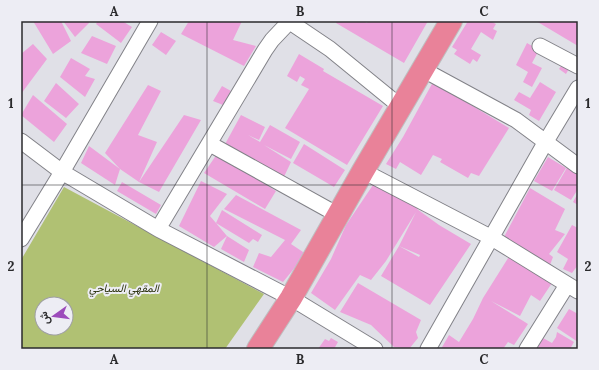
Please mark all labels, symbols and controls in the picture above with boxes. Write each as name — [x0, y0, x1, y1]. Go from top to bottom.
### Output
text: A — [110, 3, 119, 20]
text: B — [296, 3, 305, 20]
text: C — [480, 3, 489, 20]
text: 1 — [8, 95, 14, 112]
text: 1 — [585, 95, 591, 112]
text: 2 — [8, 258, 15, 275]
text: 2 — [585, 258, 592, 275]
park label: المقهي السياحي — [89, 281, 160, 297]
north arrow — [34, 296, 74, 336]
text: ش — [36, 310, 53, 327]
text: A — [110, 351, 119, 368]
text: B — [296, 351, 305, 368]
text: C — [480, 351, 489, 368]

